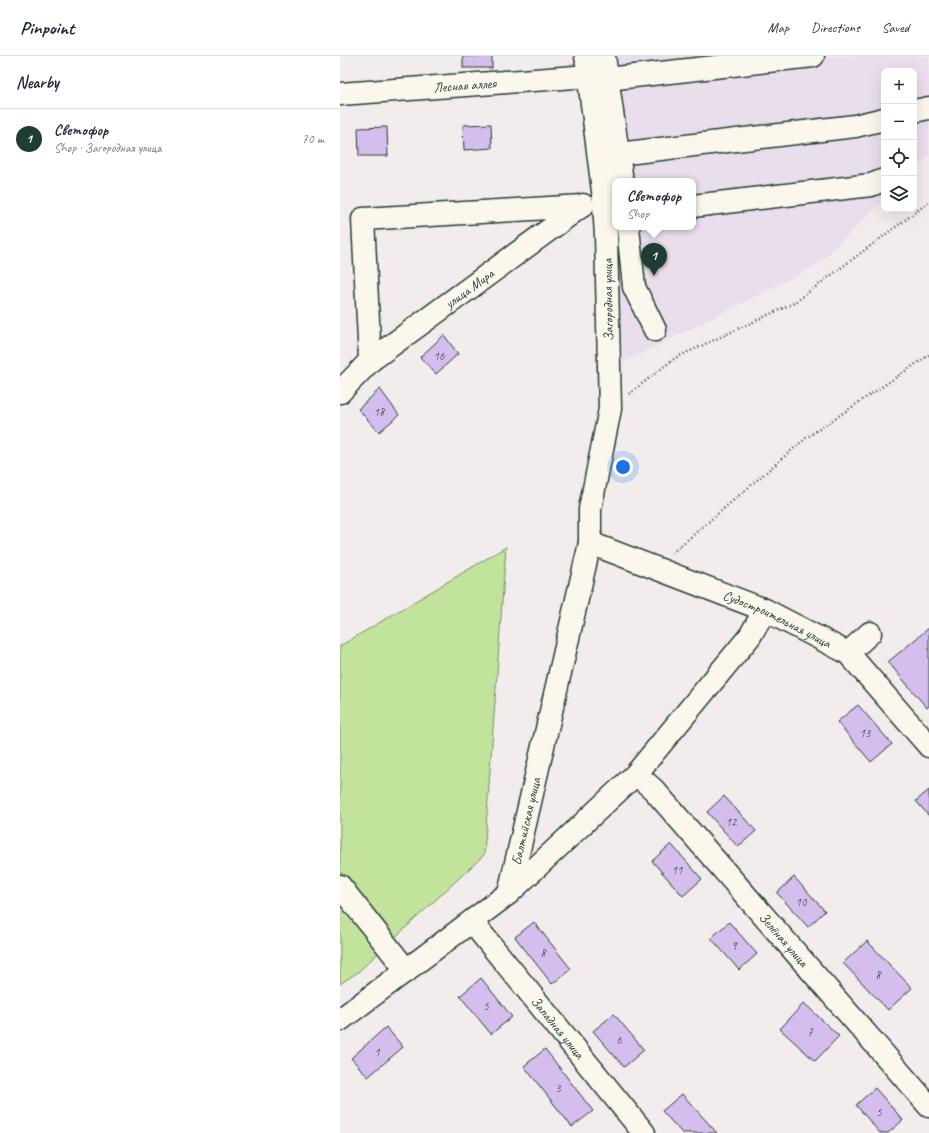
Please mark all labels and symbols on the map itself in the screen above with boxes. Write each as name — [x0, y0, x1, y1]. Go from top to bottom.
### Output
street label: Лесная аллея — [433, 74, 498, 96]
pin: 1 — [641, 243, 667, 276]
street label: Загородная улица — [599, 257, 617, 341]
street label: улица Мира — [441, 264, 498, 313]
house number: 16 — [434, 348, 445, 364]
house number: 18 — [374, 404, 386, 420]
your location — [613, 457, 633, 477]
street label: Судостроительная улица — [721, 586, 835, 652]
house number: 13 — [860, 725, 872, 741]
street label: Балтийская улица — [507, 775, 544, 867]
house number: 12 — [726, 814, 738, 830]
house number: 11 — [672, 862, 683, 878]
house number: 10 — [796, 894, 808, 910]
street label: Зелёная улица — [756, 909, 813, 971]
house number: 9 — [731, 938, 738, 954]
house number: 8 — [540, 945, 547, 961]
house number: 8 — [875, 967, 882, 983]
street label: Западная улица — [527, 993, 589, 1063]
house number: 5 — [483, 998, 489, 1014]
house number: 7 — [807, 1024, 813, 1040]
house number: 6 — [616, 1032, 622, 1048]
house number: 1 — [374, 1044, 380, 1060]
house number: 3 — [555, 1080, 562, 1096]
house number: 5 — [876, 1104, 882, 1120]

